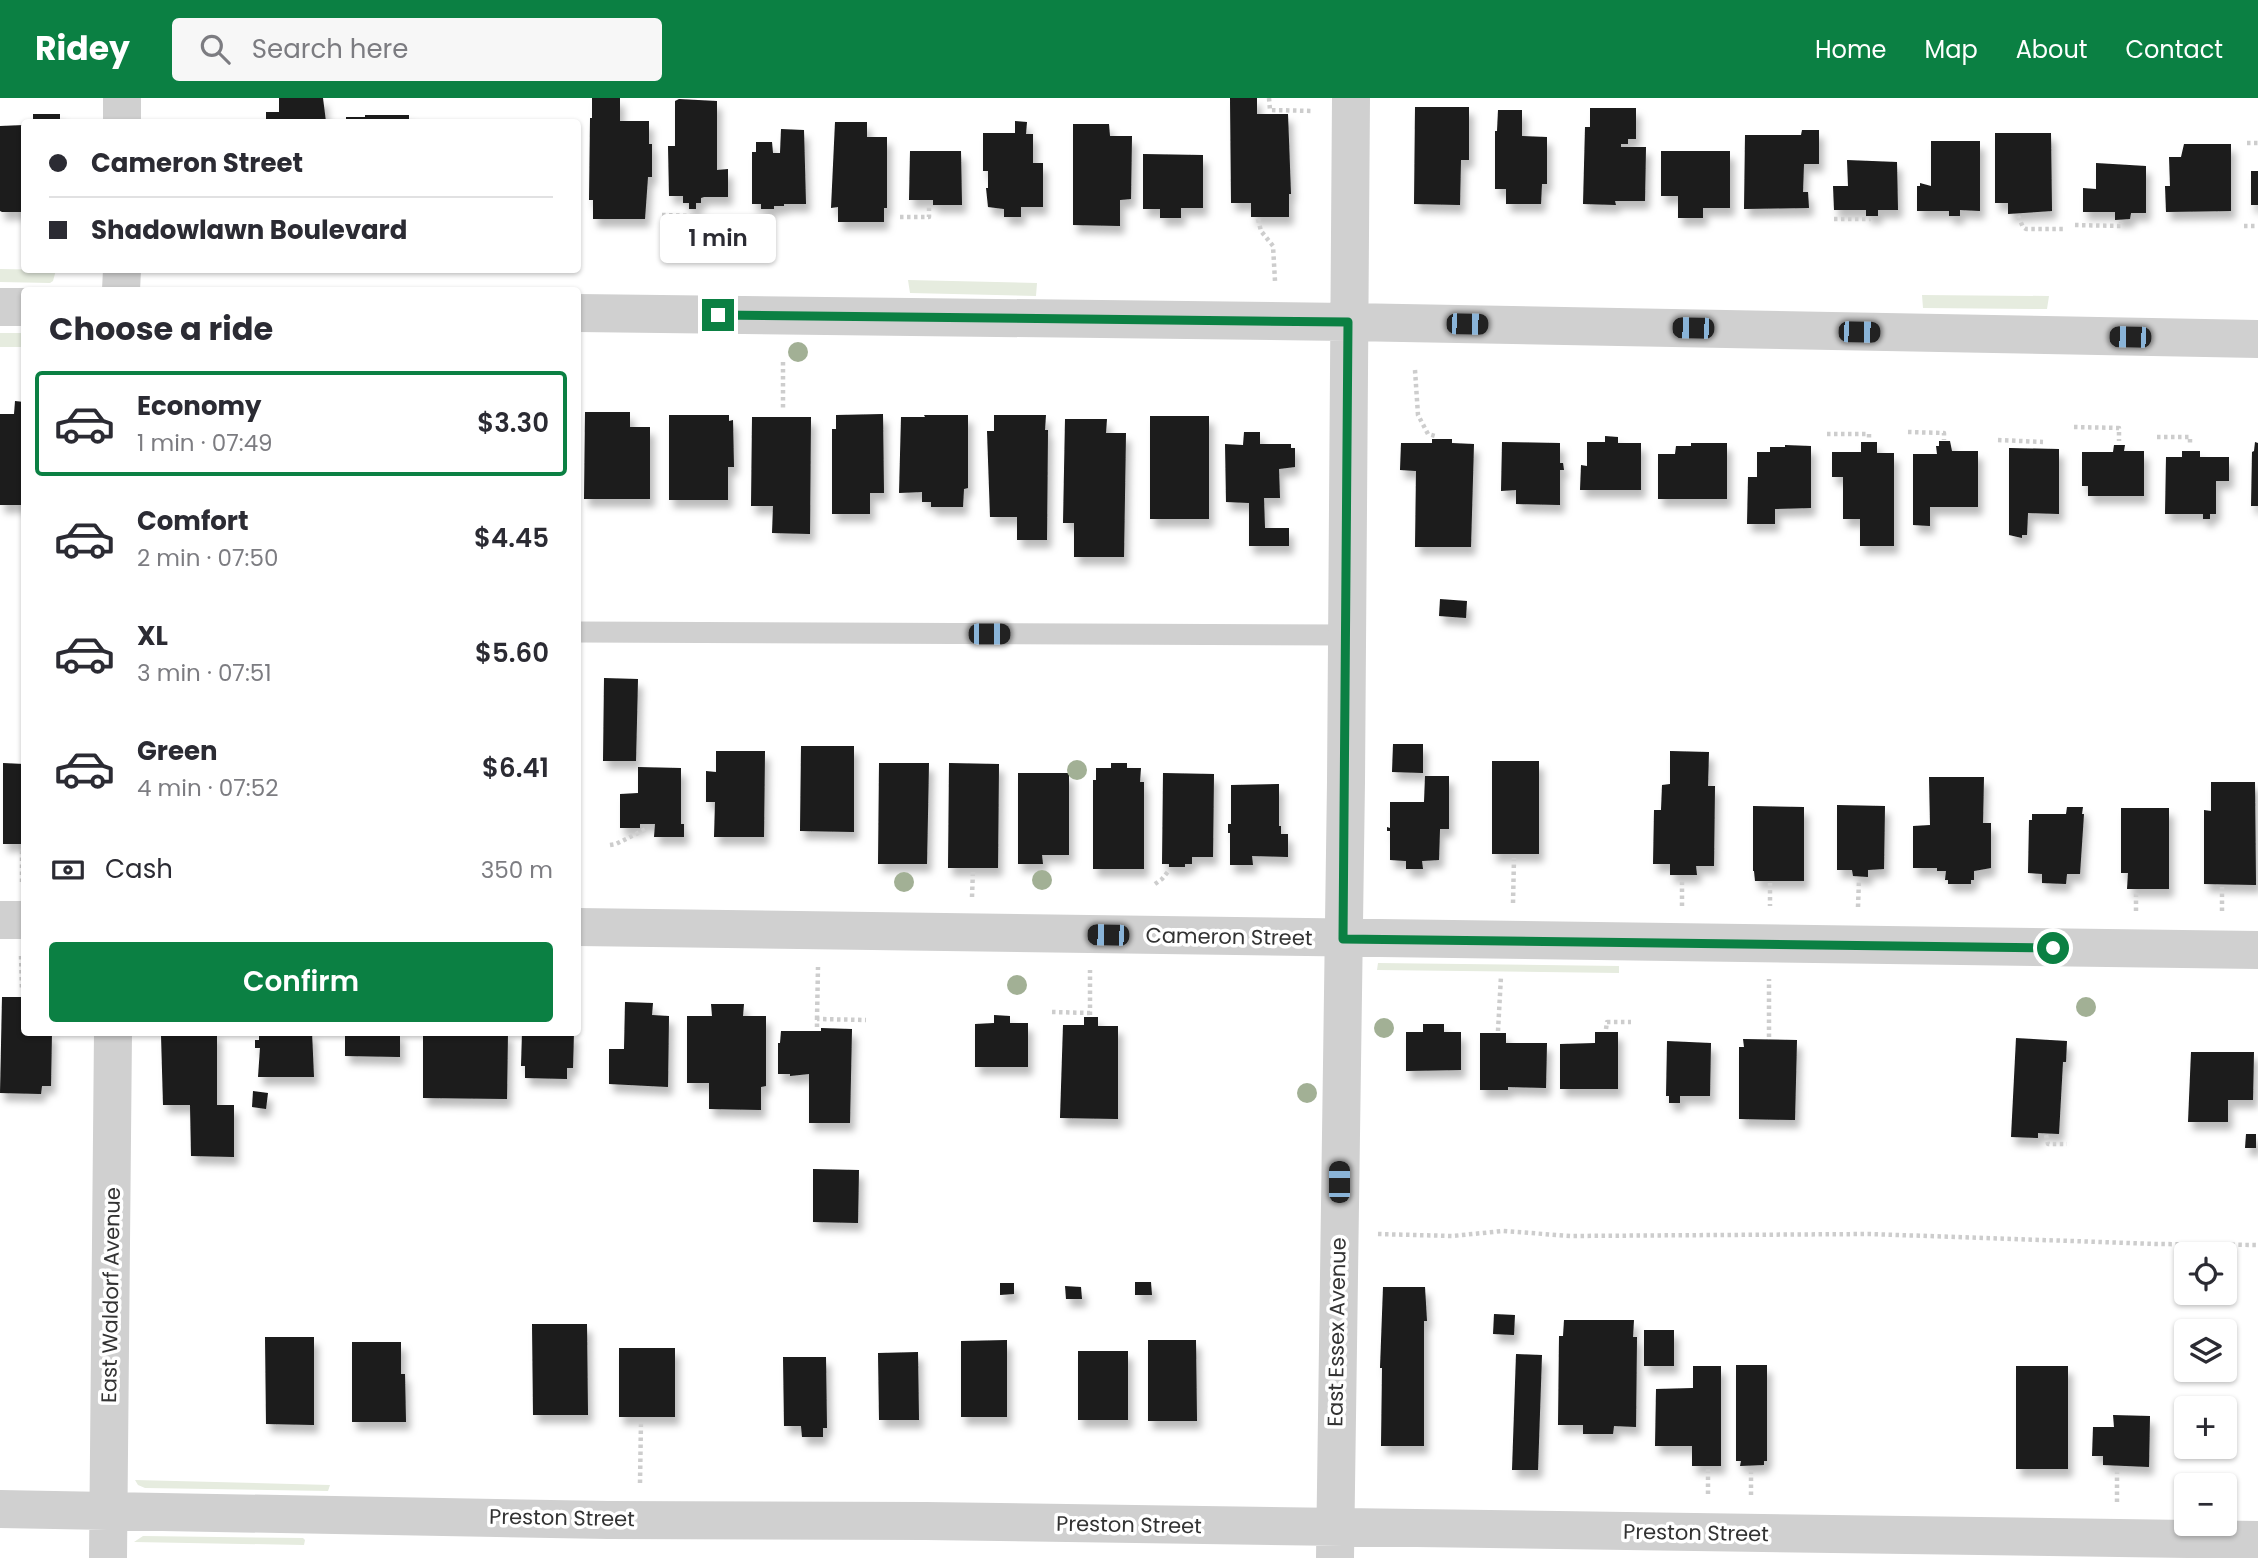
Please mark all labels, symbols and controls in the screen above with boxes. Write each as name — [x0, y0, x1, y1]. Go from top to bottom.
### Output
search box — [172, 18, 662, 81]
text: Ridey — [35, 25, 130, 72]
icon: search — [196, 30, 234, 68]
text: Search here — [252, 31, 408, 67]
text: Home — [1815, 33, 1887, 66]
text: Map — [1925, 33, 1978, 66]
text: About — [2016, 33, 2087, 66]
text: Contact — [2125, 33, 2223, 66]
text: Cameron Street — [91, 145, 303, 181]
text: Shadowlawn Boulevard — [91, 212, 407, 248]
callout: 1 min — [660, 214, 776, 262]
text: 1 min — [688, 222, 748, 254]
route end — [702, 299, 734, 331]
text: Choose a ride — [49, 306, 273, 351]
car — [1446, 313, 1489, 335]
car — [1672, 317, 1715, 339]
car — [1838, 321, 1881, 343]
car — [2109, 326, 2152, 348]
text: Economy — [137, 388, 261, 424]
icon: car — [53, 392, 116, 455]
text: $3.30 — [477, 405, 549, 441]
text: 1 min · 07:49 — [137, 427, 273, 459]
text: Comfort — [137, 503, 249, 539]
icon: car — [53, 507, 116, 570]
text: $4.45 — [474, 520, 549, 556]
text: 2 min · 07:50 — [137, 542, 278, 574]
text: XL — [137, 618, 168, 654]
icon: car — [53, 622, 116, 685]
car — [969, 624, 1011, 645]
text: $5.60 — [475, 635, 549, 671]
text: 3 min · 07:51 — [137, 657, 272, 689]
text: Green — [137, 733, 218, 769]
icon: car — [53, 737, 116, 800]
text: $6.41 — [482, 750, 549, 786]
text: 4 min · 07:52 — [137, 772, 278, 804]
icon: cash — [49, 851, 87, 889]
text: Cash — [105, 851, 173, 887]
text: 350 m — [481, 854, 553, 886]
street label: Cameron Street — [1145, 921, 1313, 952]
car — [1087, 924, 1130, 946]
route start — [2037, 932, 2069, 964]
button: Confirm — [49, 942, 553, 1022]
car — [1329, 1161, 1350, 1203]
street label: East Waldorf Avenue — [94, 1187, 127, 1403]
street label: East Essex Avenue — [1320, 1237, 1353, 1427]
map controls — [2174, 1242, 2237, 1536]
button: locate — [2174, 1242, 2237, 1305]
button: layers — [2174, 1319, 2237, 1382]
button: + — [2174, 1396, 2237, 1459]
button: − — [2174, 1473, 2237, 1536]
street label: Preston Street — [489, 1502, 635, 1533]
street label: Preston Street — [1056, 1509, 1202, 1540]
street label: Preston Street — [1623, 1517, 1769, 1548]

